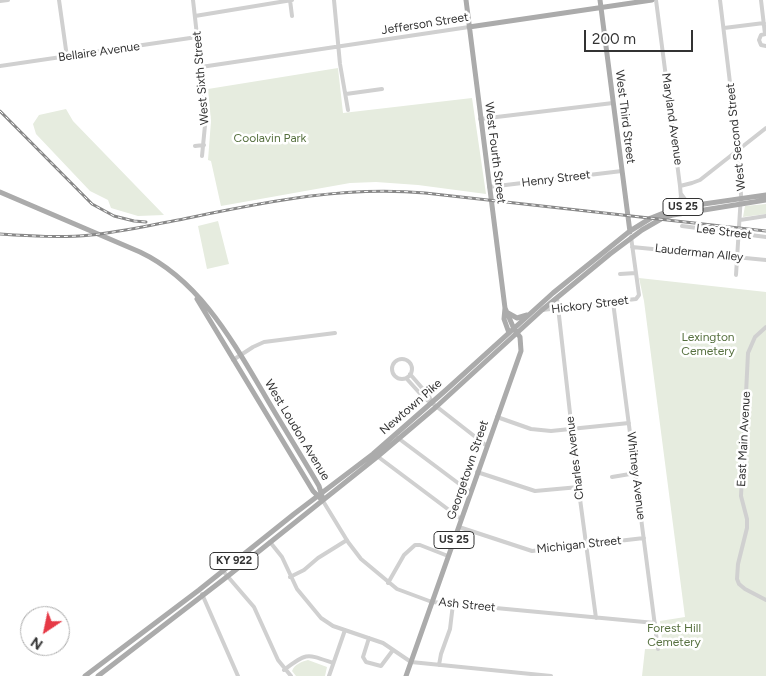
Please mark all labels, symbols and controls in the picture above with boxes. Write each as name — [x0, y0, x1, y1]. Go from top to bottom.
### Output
street label: Jefferson Street — [380, 10, 470, 38]
scale bar — [586, 20, 695, 52]
street label: West Sixth Street — [190, 30, 212, 126]
text: 200 m — [592, 30, 636, 48]
street label: Bellaire Avenue — [57, 39, 141, 65]
street label: West Third Street — [612, 69, 638, 165]
street label: Maryland Avenue — [658, 72, 686, 166]
street label: West Second Street — [723, 82, 749, 192]
street label: West Fourth Street — [482, 101, 508, 205]
park label: Coolavin Park — [234, 131, 306, 145]
street label: Henry Street — [521, 168, 591, 190]
road number: US 25 — [663, 198, 703, 216]
street label: Lee Street — [695, 221, 753, 243]
street label: Lauderman Alley — [654, 241, 744, 265]
street label: Hickory Street — [550, 293, 630, 317]
park label: Lexington Cemetery — [681, 330, 735, 358]
street label: Newtown Pike — [377, 376, 445, 438]
street label: West Loudon Avenue — [261, 377, 333, 483]
street label: East Main Avenue — [734, 391, 754, 487]
street label: Charles Avenue — [563, 416, 587, 500]
street label: Georgetown Street — [444, 418, 492, 522]
street label: Whitney Avenue — [623, 431, 649, 521]
road number: US 25 — [434, 532, 474, 548]
street label: Michigan Street — [536, 533, 622, 557]
road number: KY 922 — [210, 552, 258, 570]
street label: Ash Street — [438, 595, 496, 615]
north arrow — [20, 606, 70, 656]
park label: Forest Hill Cemetery — [647, 621, 701, 649]
text: N — [28, 633, 46, 653]

